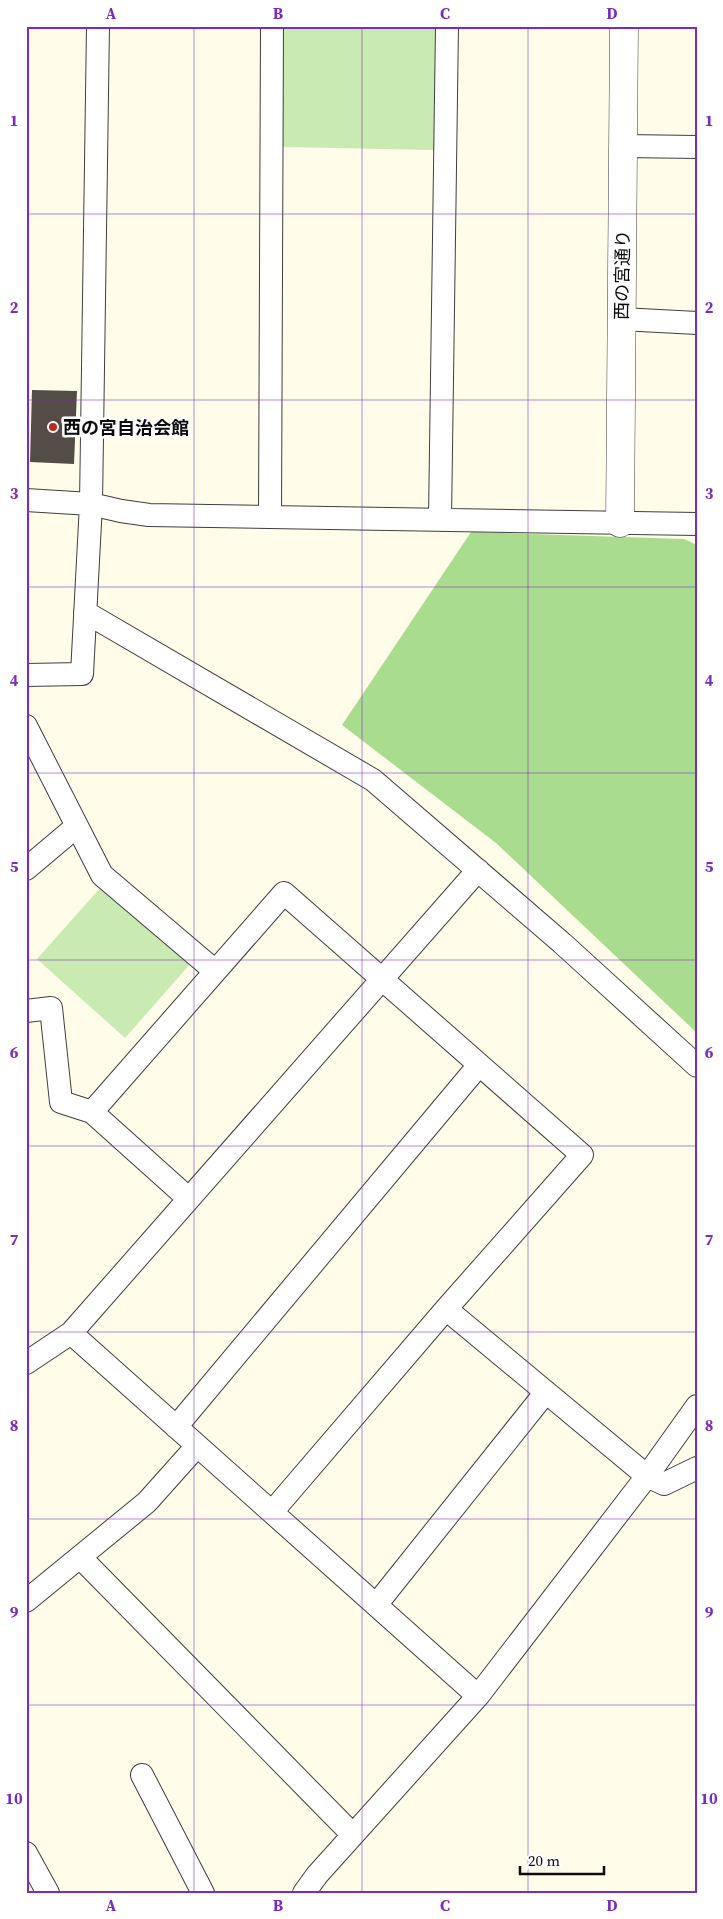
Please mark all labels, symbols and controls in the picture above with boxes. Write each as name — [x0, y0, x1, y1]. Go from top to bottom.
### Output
text: A — [106, 2, 117, 24]
text: B — [273, 2, 284, 24]
text: C — [440, 2, 450, 24]
text: D — [606, 2, 618, 24]
text: 1 — [10, 109, 18, 131]
text: 1 — [705, 109, 713, 131]
street label: 西の宮通り — [609, 230, 635, 320]
text: 2 — [10, 296, 19, 318]
text: 2 — [705, 296, 714, 318]
place label: 西の宮自治会館 — [63, 415, 189, 440]
marker: 西の宮自治会館 — [47, 421, 59, 433]
text: 3 — [10, 482, 19, 504]
text: 3 — [705, 482, 714, 504]
text: 4 — [10, 669, 19, 691]
text: 4 — [705, 669, 714, 691]
text: 5 — [10, 855, 19, 877]
text: 5 — [705, 855, 714, 877]
text: 6 — [10, 1041, 19, 1063]
text: 6 — [705, 1041, 714, 1063]
text: 7 — [10, 1228, 19, 1250]
text: 7 — [705, 1228, 714, 1250]
text: 8 — [10, 1414, 18, 1436]
text: 8 — [705, 1414, 713, 1436]
text: 9 — [10, 1601, 19, 1623]
text: 9 — [705, 1601, 714, 1623]
text: 10 — [5, 1787, 23, 1809]
text: 10 — [700, 1787, 718, 1809]
scale bar — [520, 1844, 604, 1876]
text: 20 m — [528, 1850, 560, 1871]
text: A — [106, 1894, 117, 1916]
text: B — [273, 1894, 284, 1916]
text: C — [440, 1894, 450, 1916]
text: D — [606, 1894, 618, 1916]

